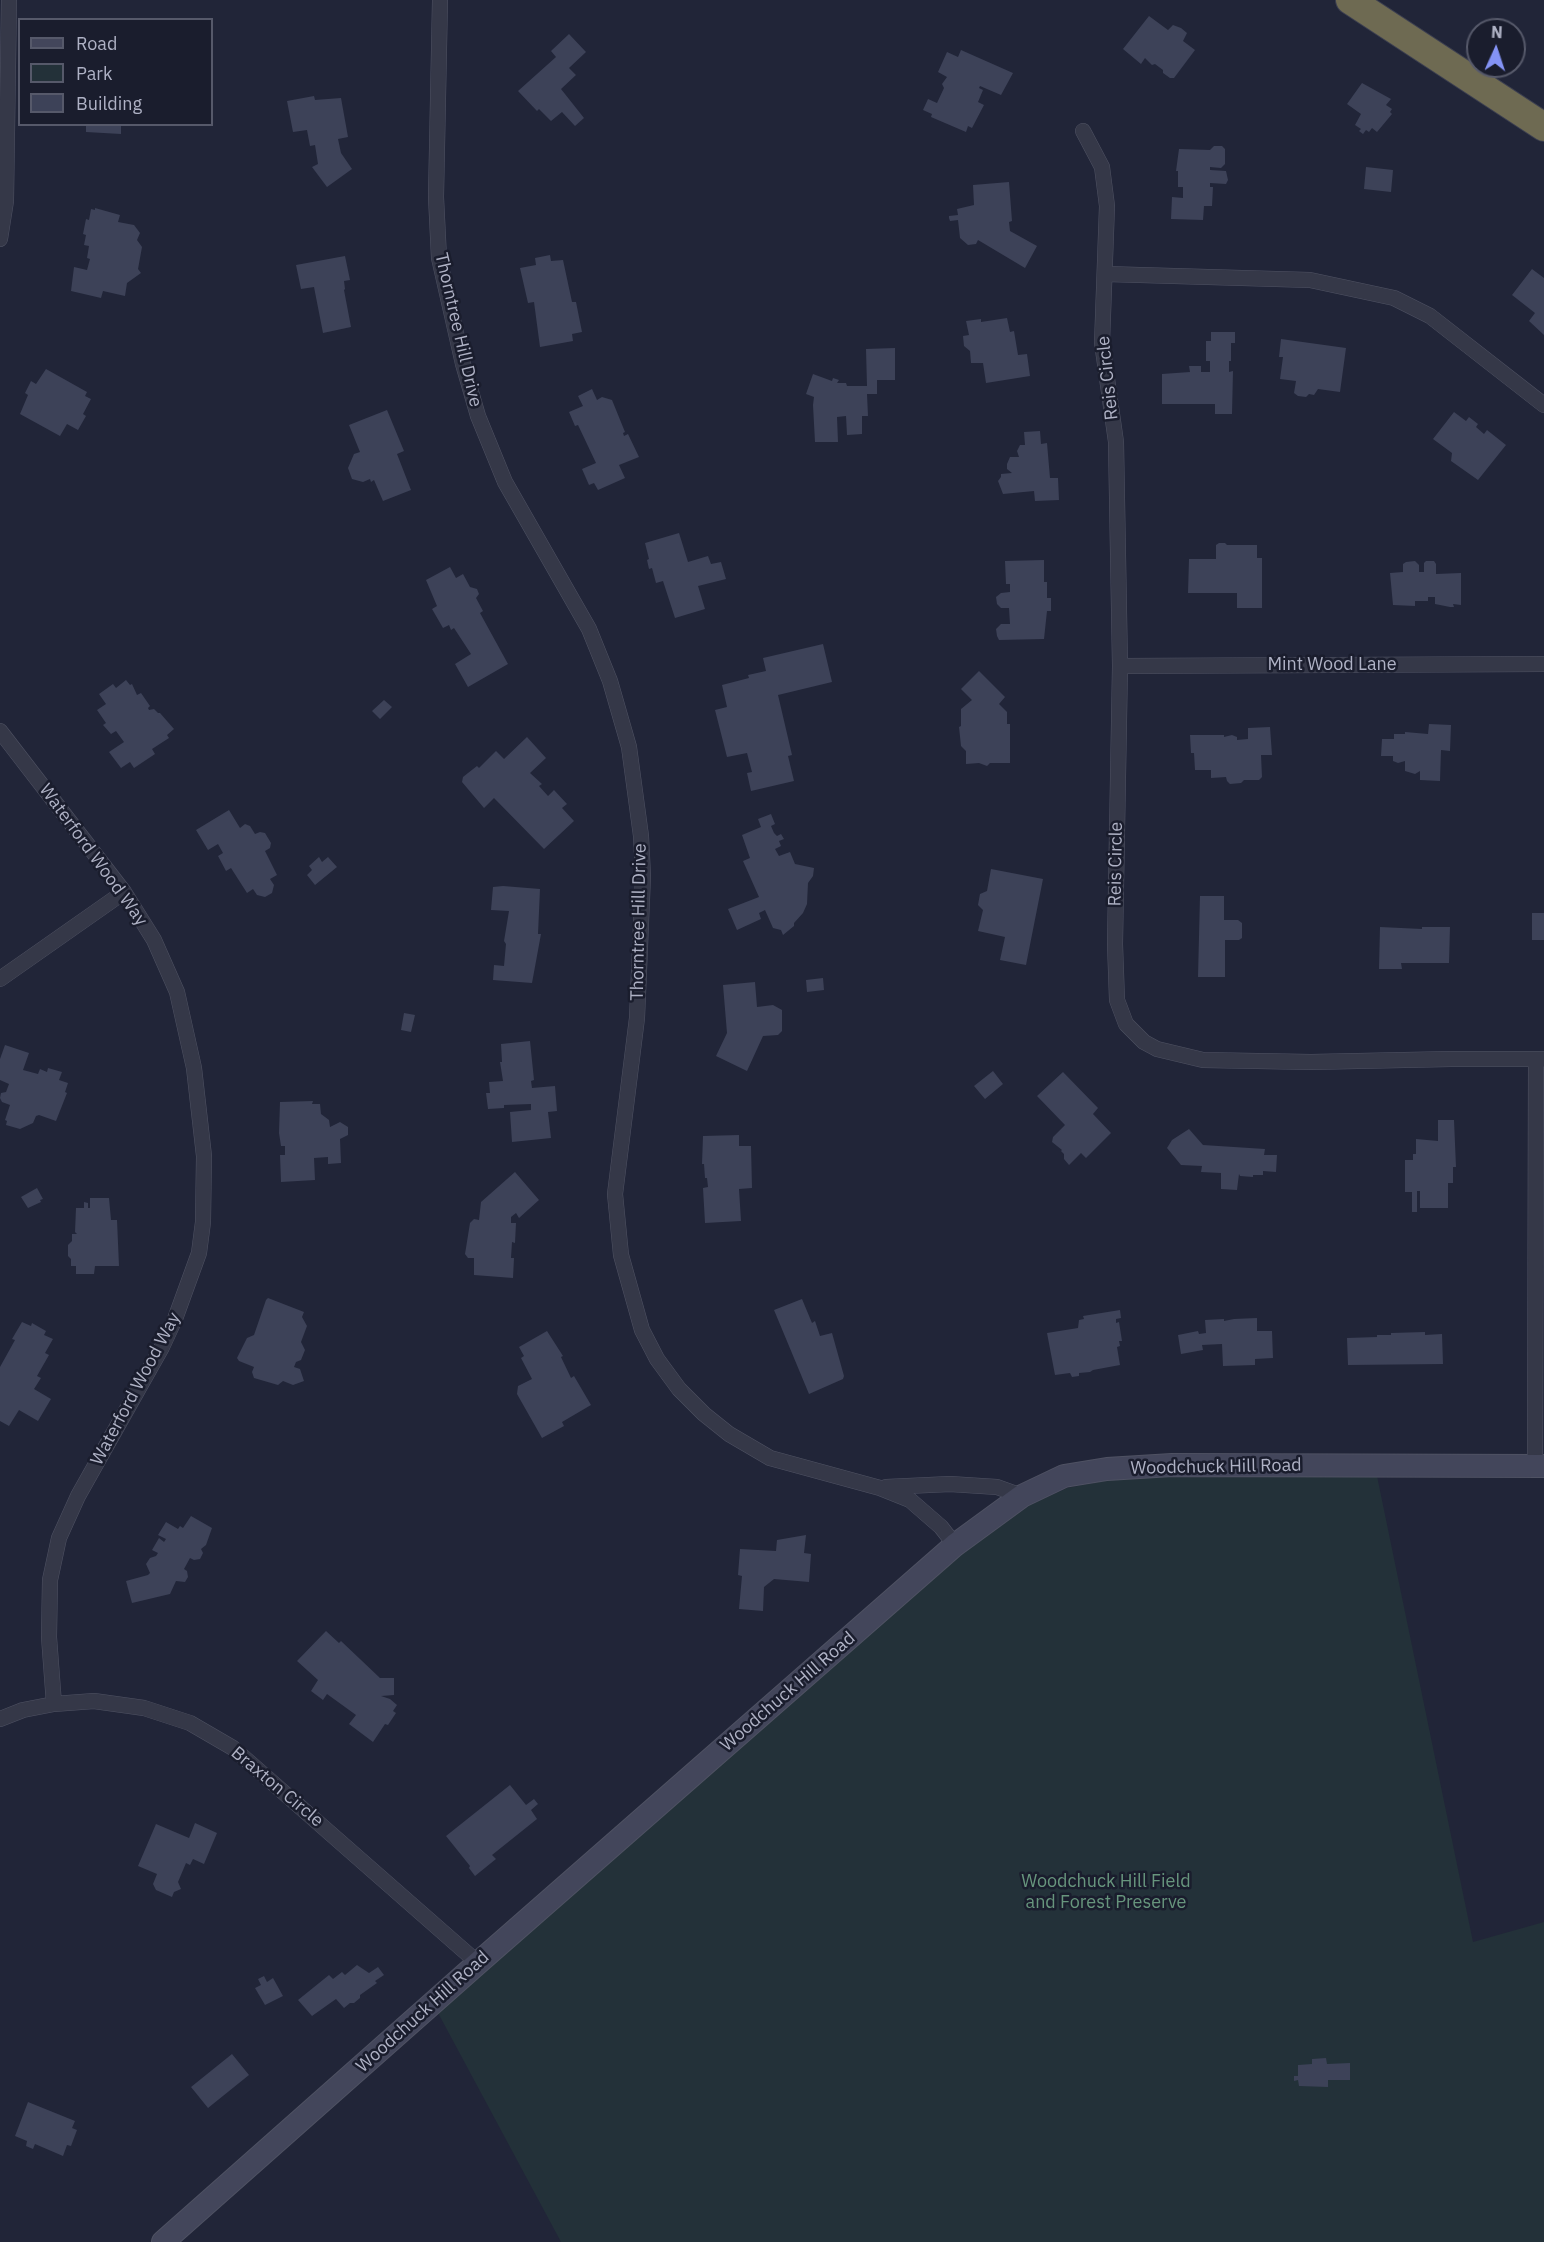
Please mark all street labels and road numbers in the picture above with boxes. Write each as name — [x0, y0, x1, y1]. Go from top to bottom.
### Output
street label: Thorntree Hill Drive — [430, 251, 486, 409]
street label: Reis Circle — [1093, 335, 1123, 421]
street label: Mint Wood Lane — [1267, 654, 1397, 676]
street label: Waterford Wood Way — [34, 780, 152, 930]
street label: Reis Circle — [1104, 821, 1128, 907]
street label: Thorntree Hill Drive — [627, 843, 651, 1001]
street label: Waterford Wood Way — [86, 1309, 186, 1469]
street label: Woodchuck Hill Road — [1130, 1455, 1302, 1479]
street label: Woodchuck Hill Road — [716, 1628, 860, 1756]
street label: Braxton Circle — [226, 1742, 328, 1832]
street label: Woodchuck Hill Road — [352, 1947, 494, 2077]

